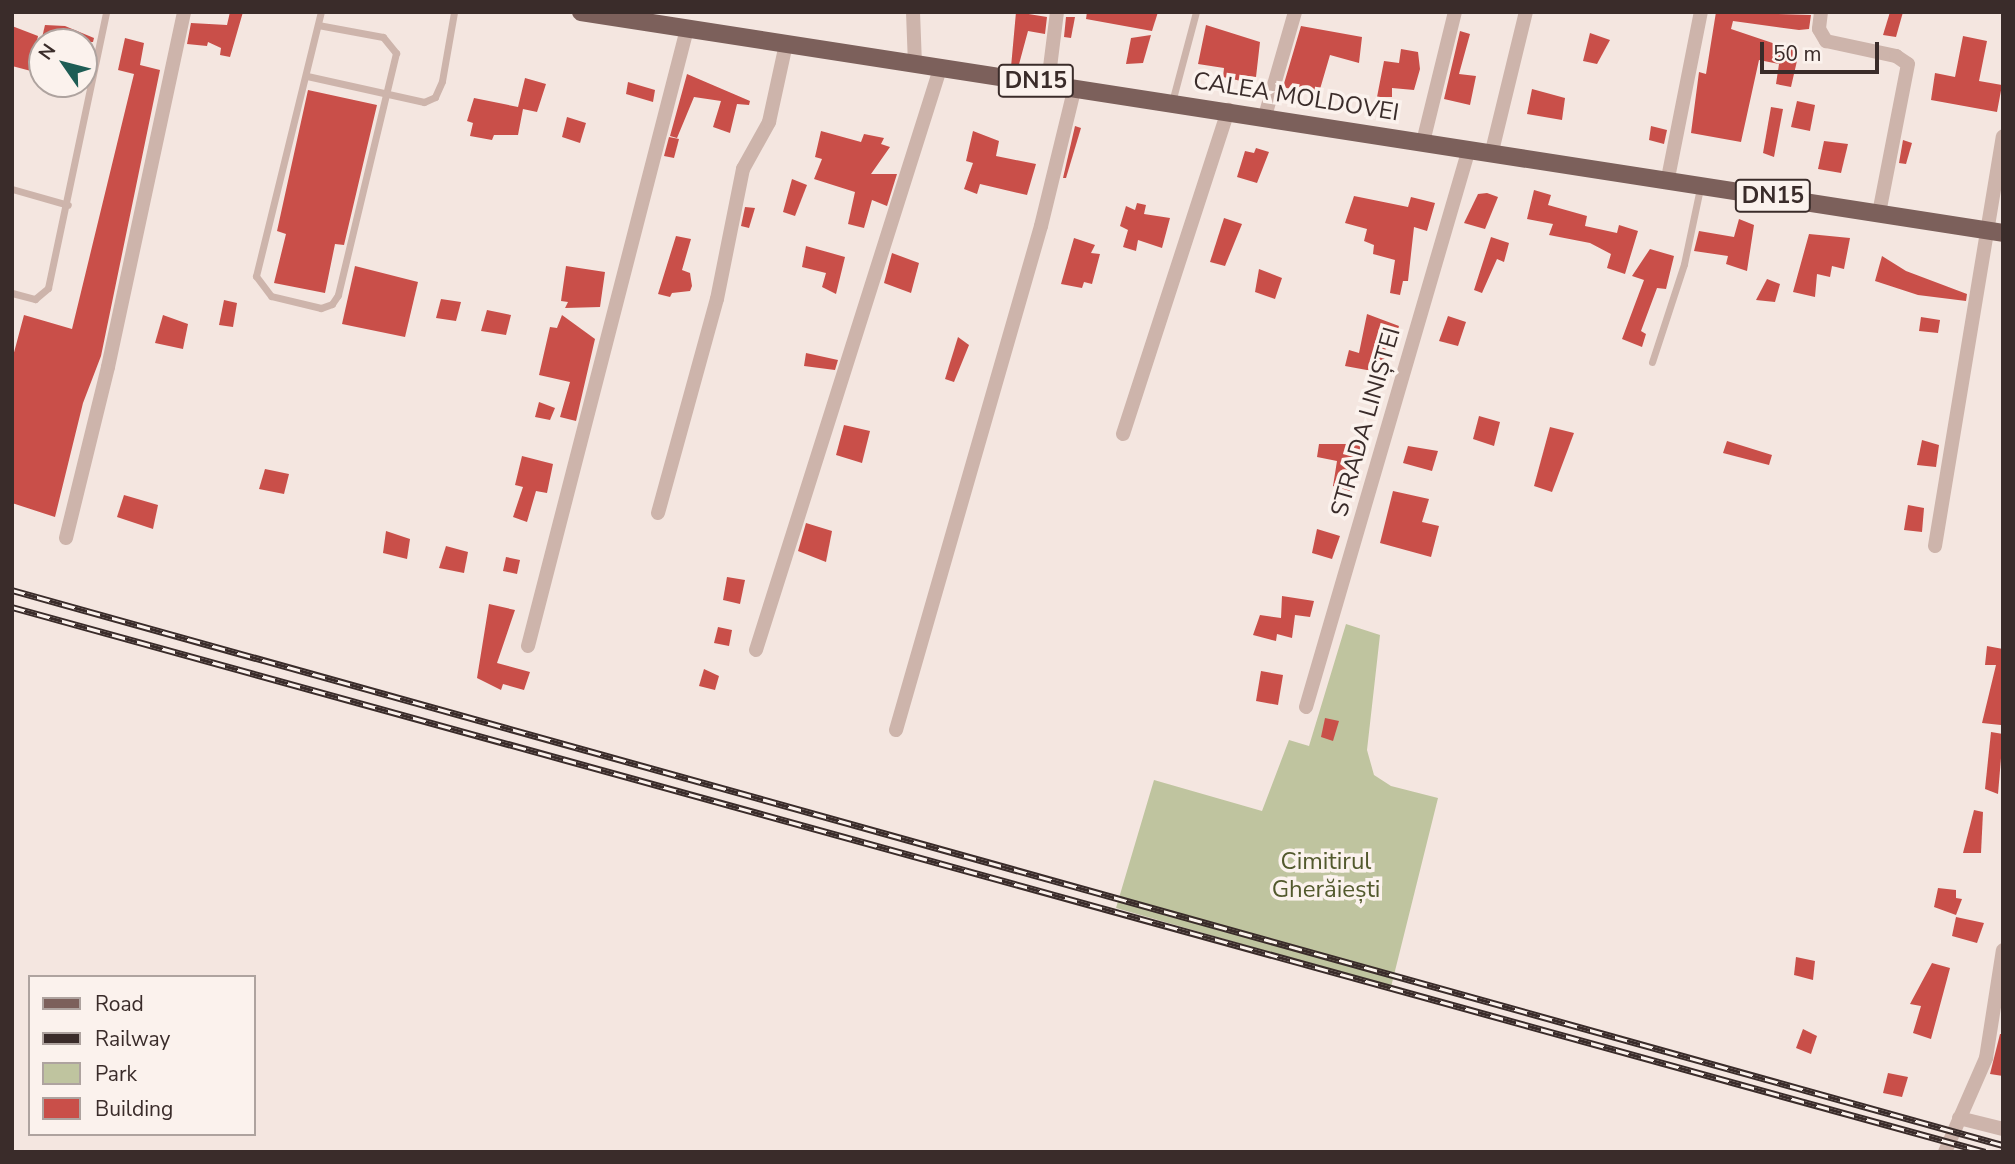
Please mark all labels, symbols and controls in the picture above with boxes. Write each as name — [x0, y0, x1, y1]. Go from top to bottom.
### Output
north arrow — [28, 28, 98, 98]
scale bar — [1763, 28, 1882, 72]
text: N — [33, 39, 62, 65]
text: 50 m — [1773, 40, 1822, 68]
road number: DN15 — [998, 61, 1074, 100]
street label: CALEA MOLDOVEI — [1191, 67, 1401, 127]
road number: DN15 — [1734, 176, 1812, 216]
street label: STRADA LINIȘTEI — [1325, 324, 1407, 520]
park label: Cimitirul Gherăiești — [1272, 848, 1380, 904]
legend — [28, 975, 256, 1136]
text: Road — [95, 990, 144, 1018]
text: Railway — [95, 1025, 170, 1053]
text: Park — [95, 1060, 137, 1088]
text: Building — [95, 1095, 173, 1123]

